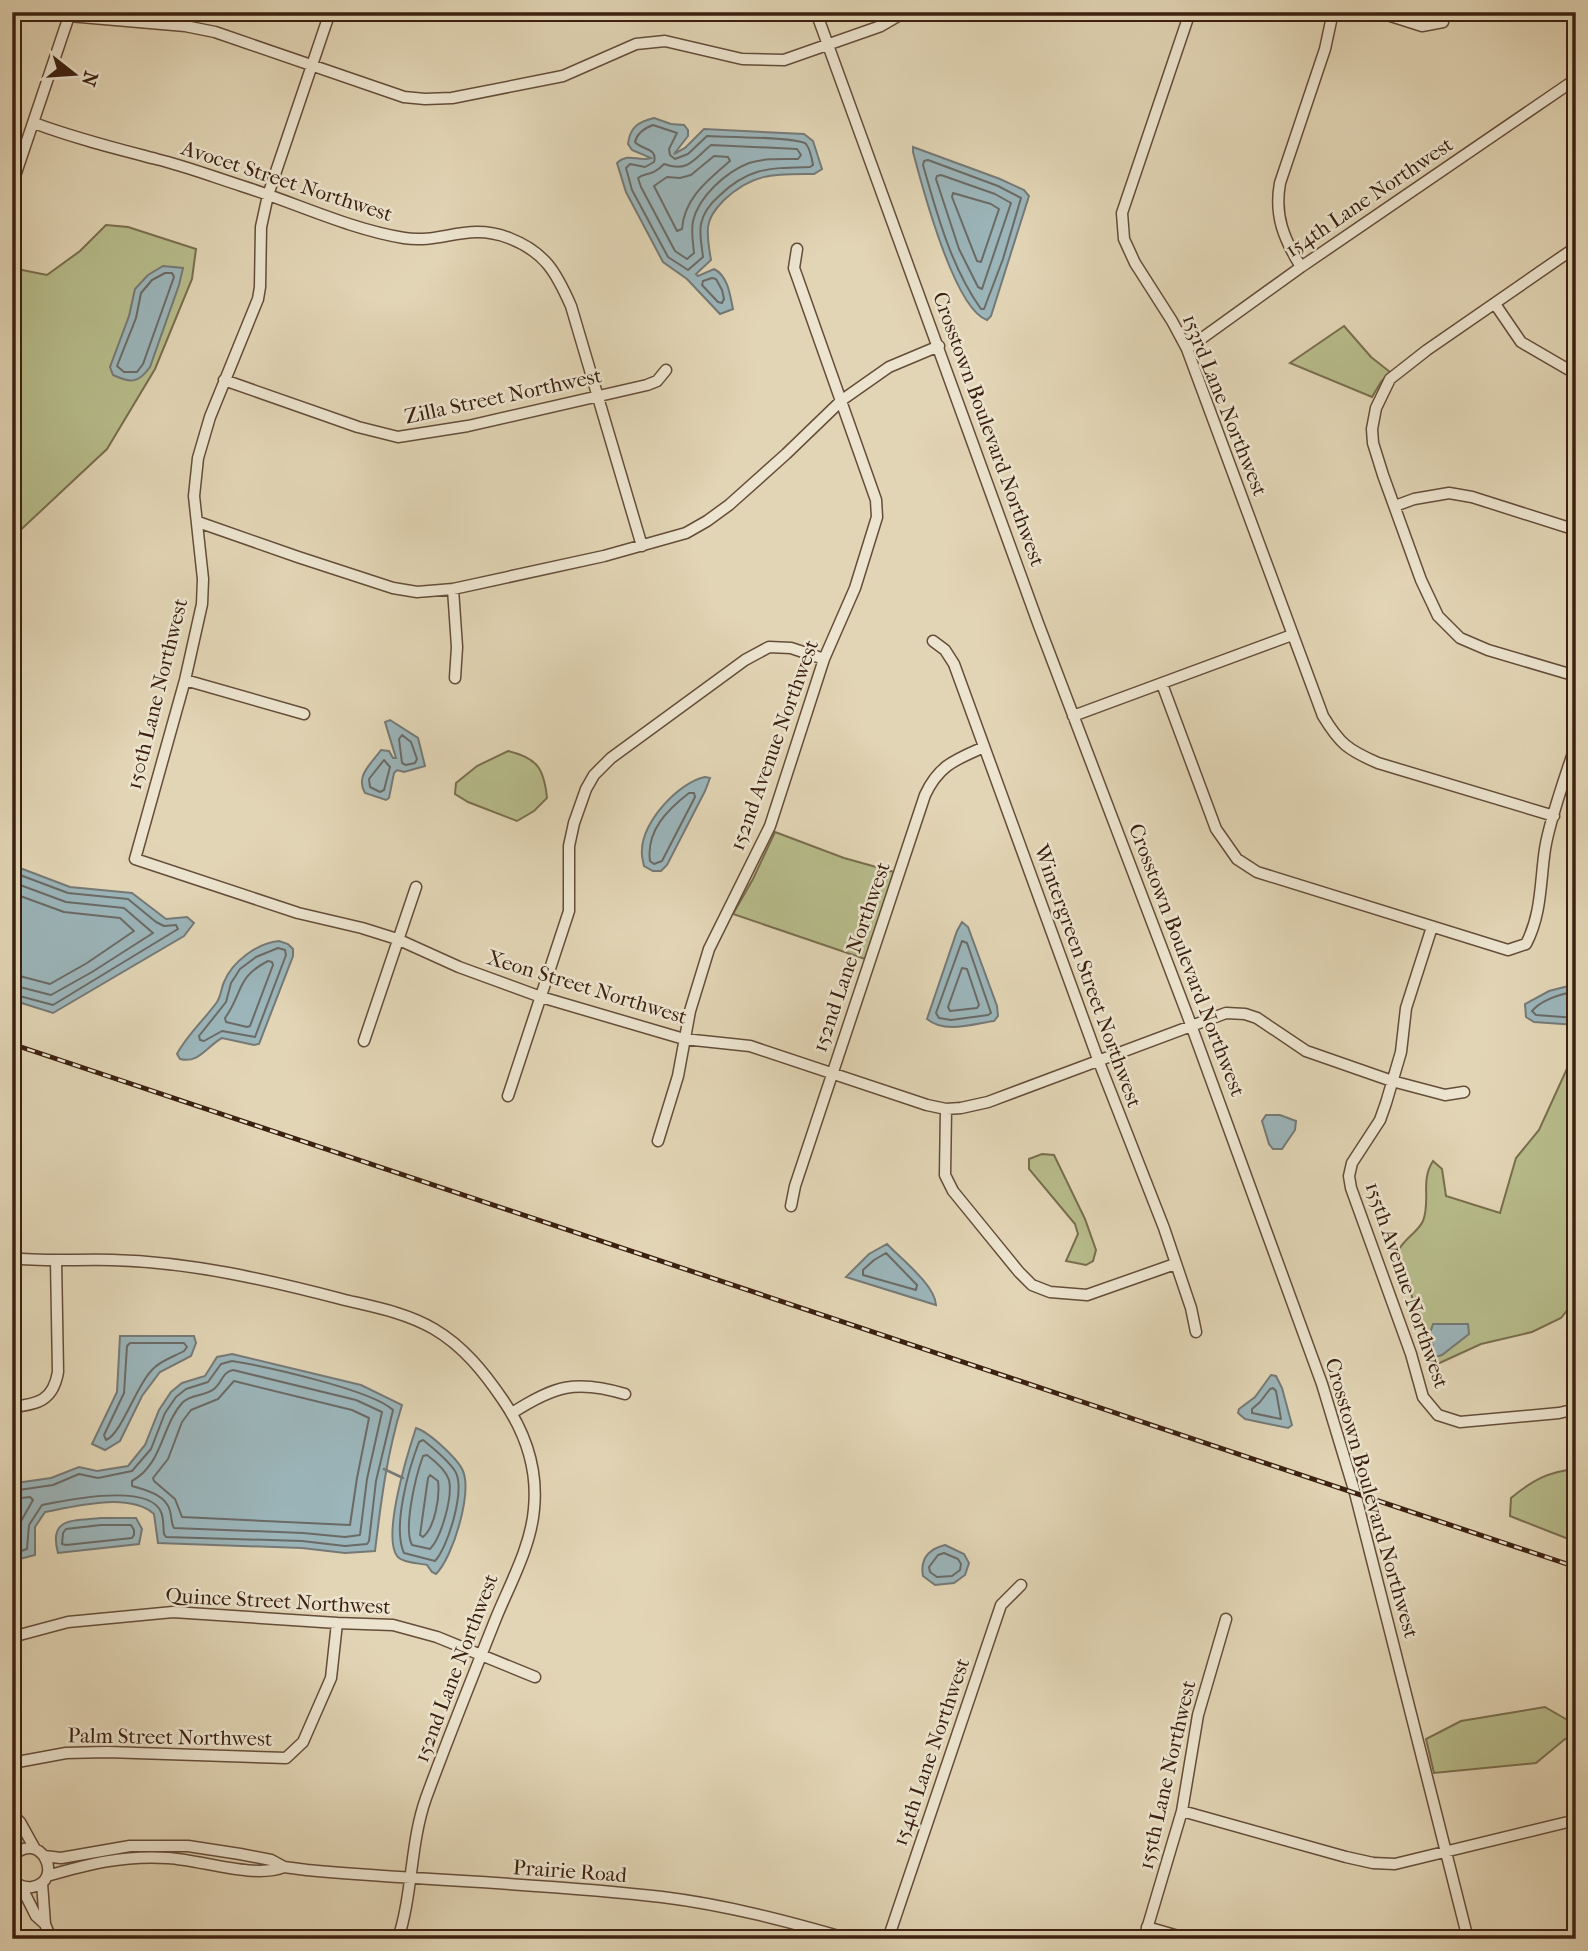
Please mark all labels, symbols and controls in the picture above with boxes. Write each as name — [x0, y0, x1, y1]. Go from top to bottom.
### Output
north arrow — [38, 38, 108, 108]
text: N — [77, 69, 102, 89]
street label: 154th Lane Northwest — [1281, 132, 1458, 262]
street label: Avocet Street Northwest — [178, 135, 396, 227]
street label: Crosstown Boulevard Northwest — [928, 288, 1050, 570]
street label: 153rd Lane Northwest — [1178, 311, 1273, 500]
street label: Zilla Street Northwest — [402, 363, 604, 429]
street label: 150th Lane Northwest — [122, 596, 192, 792]
street label: 152nd Avenue Northwest — [725, 636, 823, 854]
street label: Crosstown Boulevard Northwest — [1124, 820, 1250, 1100]
street label: Wintergreen Street Northwest — [1029, 840, 1147, 1111]
street label: 152nd Lane Northwest — [807, 858, 895, 1055]
street label: Xeon Street Northwest — [484, 945, 691, 1029]
street label: 155th Avenue Northwest — [1360, 1179, 1454, 1392]
street label: Crosstown Boulevard Northwest — [1320, 1355, 1424, 1641]
street label: 152nd Lane Northwest — [409, 1570, 503, 1765]
street label: Quince Street Northwest — [165, 1583, 392, 1619]
street label: 154th Lane Northwest — [888, 1655, 975, 1849]
street label: 155th Lane Northwest — [1134, 1678, 1201, 1872]
street label: Palm Street Northwest — [67, 1723, 273, 1751]
street label: Prairie Road — [512, 1855, 628, 1887]

